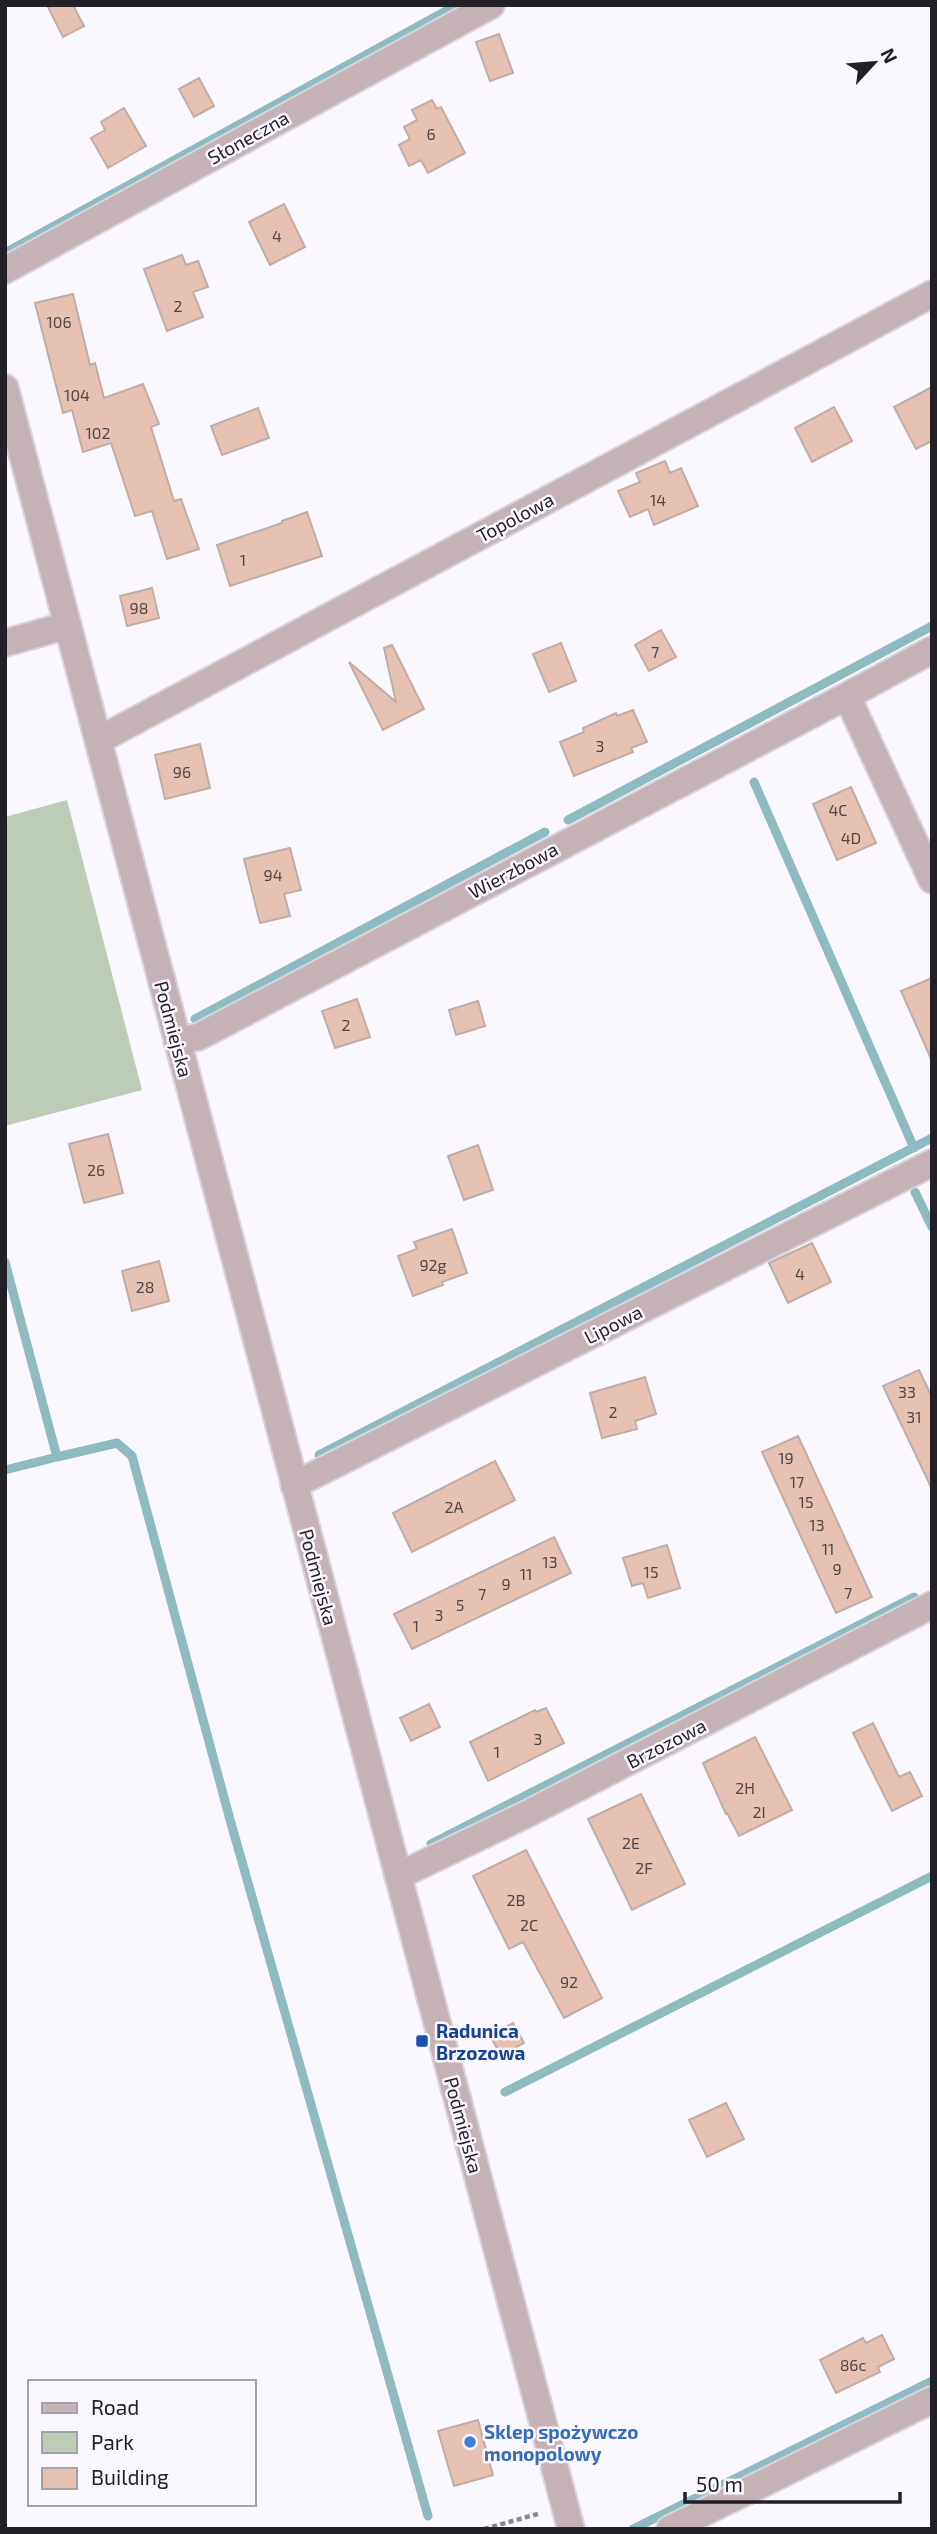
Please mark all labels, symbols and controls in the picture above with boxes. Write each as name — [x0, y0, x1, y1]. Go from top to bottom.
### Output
north arrow — [839, 28, 909, 98]
text: N — [876, 44, 903, 67]
street label: Słoneczna — [203, 105, 293, 169]
house number: 6 — [426, 124, 436, 143]
house number: 4 — [272, 226, 282, 245]
house number: 2 — [174, 296, 183, 315]
house number: 106 — [46, 312, 72, 331]
house number: 104 — [64, 385, 90, 404]
house number: 102 — [85, 423, 111, 442]
street label: Topolowa — [473, 487, 557, 547]
house number: 14 — [650, 490, 666, 509]
house number: 1 — [240, 550, 246, 569]
house number: 98 — [130, 598, 148, 617]
house number: 7 — [651, 642, 659, 661]
house number: 3 — [596, 736, 604, 755]
house number: 96 — [173, 762, 191, 781]
house number: 4C — [829, 800, 847, 819]
house number: 4D — [841, 828, 861, 847]
street label: Wierzbowa — [464, 837, 562, 903]
house number: 94 — [264, 865, 283, 884]
street label: Podmiejska — [150, 978, 198, 1080]
house number: 2 — [342, 1015, 351, 1034]
house number: 26 — [87, 1160, 105, 1179]
house number: 92g — [419, 1255, 447, 1274]
house number: 4 — [795, 1264, 805, 1283]
house number: 28 — [136, 1277, 154, 1296]
street label: Lipowa — [580, 1300, 646, 1348]
house number: 33 — [898, 1382, 916, 1401]
house number: 2 — [609, 1402, 618, 1421]
house number: 31 — [906, 1407, 922, 1426]
house number: 19 — [778, 1448, 794, 1467]
house number: 17 — [790, 1472, 804, 1491]
house number: 15 — [799, 1492, 813, 1511]
house number: 2A — [445, 1497, 464, 1516]
house number: 13 — [809, 1515, 825, 1534]
street label: Podmiejska — [295, 1526, 343, 1628]
house number: 11 — [822, 1539, 834, 1558]
house number: 13 — [542, 1552, 558, 1571]
house number: 9 — [832, 1559, 842, 1578]
house number: 15 — [644, 1562, 658, 1581]
house number: 11 — [520, 1564, 532, 1583]
house number: 9 — [501, 1574, 511, 1593]
house number: 7 — [844, 1583, 852, 1602]
house number: 7 — [478, 1584, 486, 1603]
house number: 5 — [456, 1595, 464, 1614]
house number: 3 — [435, 1605, 443, 1624]
house number: 1 — [413, 1616, 419, 1635]
street label: Brzozowa — [622, 1713, 710, 1773]
house number: 3 — [534, 1729, 542, 1748]
house number: 1 — [494, 1742, 500, 1761]
house number: 2H — [735, 1778, 755, 1797]
house number: 2I — [752, 1802, 766, 1821]
house number: 2E — [622, 1833, 640, 1852]
house number: 2F — [635, 1858, 653, 1877]
house number: 2B — [507, 1890, 525, 1909]
house number: 2C — [520, 1915, 538, 1934]
house number: 92 — [560, 1972, 578, 1991]
place label: Radunica Brzozowa — [436, 2019, 525, 2064]
marker: Radunica Brzozowa — [414, 2033, 430, 2049]
street label: Podmiejska — [440, 2074, 488, 2176]
house number: 86c — [840, 2355, 867, 2374]
legend — [28, 2380, 256, 2506]
text: Road — [91, 2394, 139, 2419]
place label: Sklep spożywczo monopolowy — [484, 2420, 639, 2466]
text: Park — [91, 2429, 134, 2454]
marker: Sklep spożywczo monopolowy — [462, 2434, 478, 2450]
scale bar — [685, 2460, 900, 2504]
text: Building — [91, 2464, 169, 2489]
text: 50 m — [696, 2471, 743, 2496]

